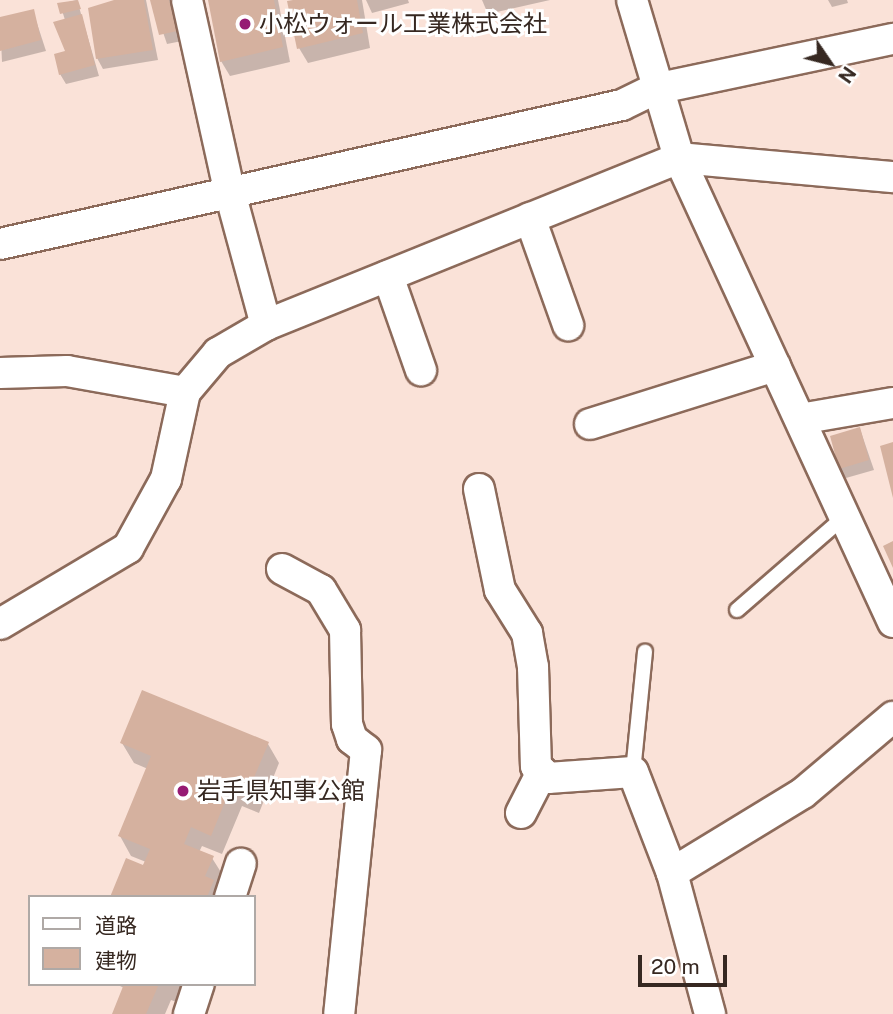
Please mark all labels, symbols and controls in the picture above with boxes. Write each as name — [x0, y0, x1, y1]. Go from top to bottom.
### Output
place label: 小松ウォール工業株式会社 — [259, 10, 547, 38]
marker: 小松ウォール工業株式会社 — [237, 16, 253, 32]
north arrow — [795, 28, 865, 98]
text: N — [834, 63, 860, 87]
place label: 岩手県知事公館 — [197, 777, 365, 805]
marker: 岩手県知事公館 — [175, 783, 191, 799]
legend — [28, 895, 256, 986]
text: 道路 — [95, 913, 137, 938]
scale bar — [641, 940, 730, 984]
text: 建物 — [95, 948, 137, 973]
text: 20 m — [651, 954, 700, 979]

